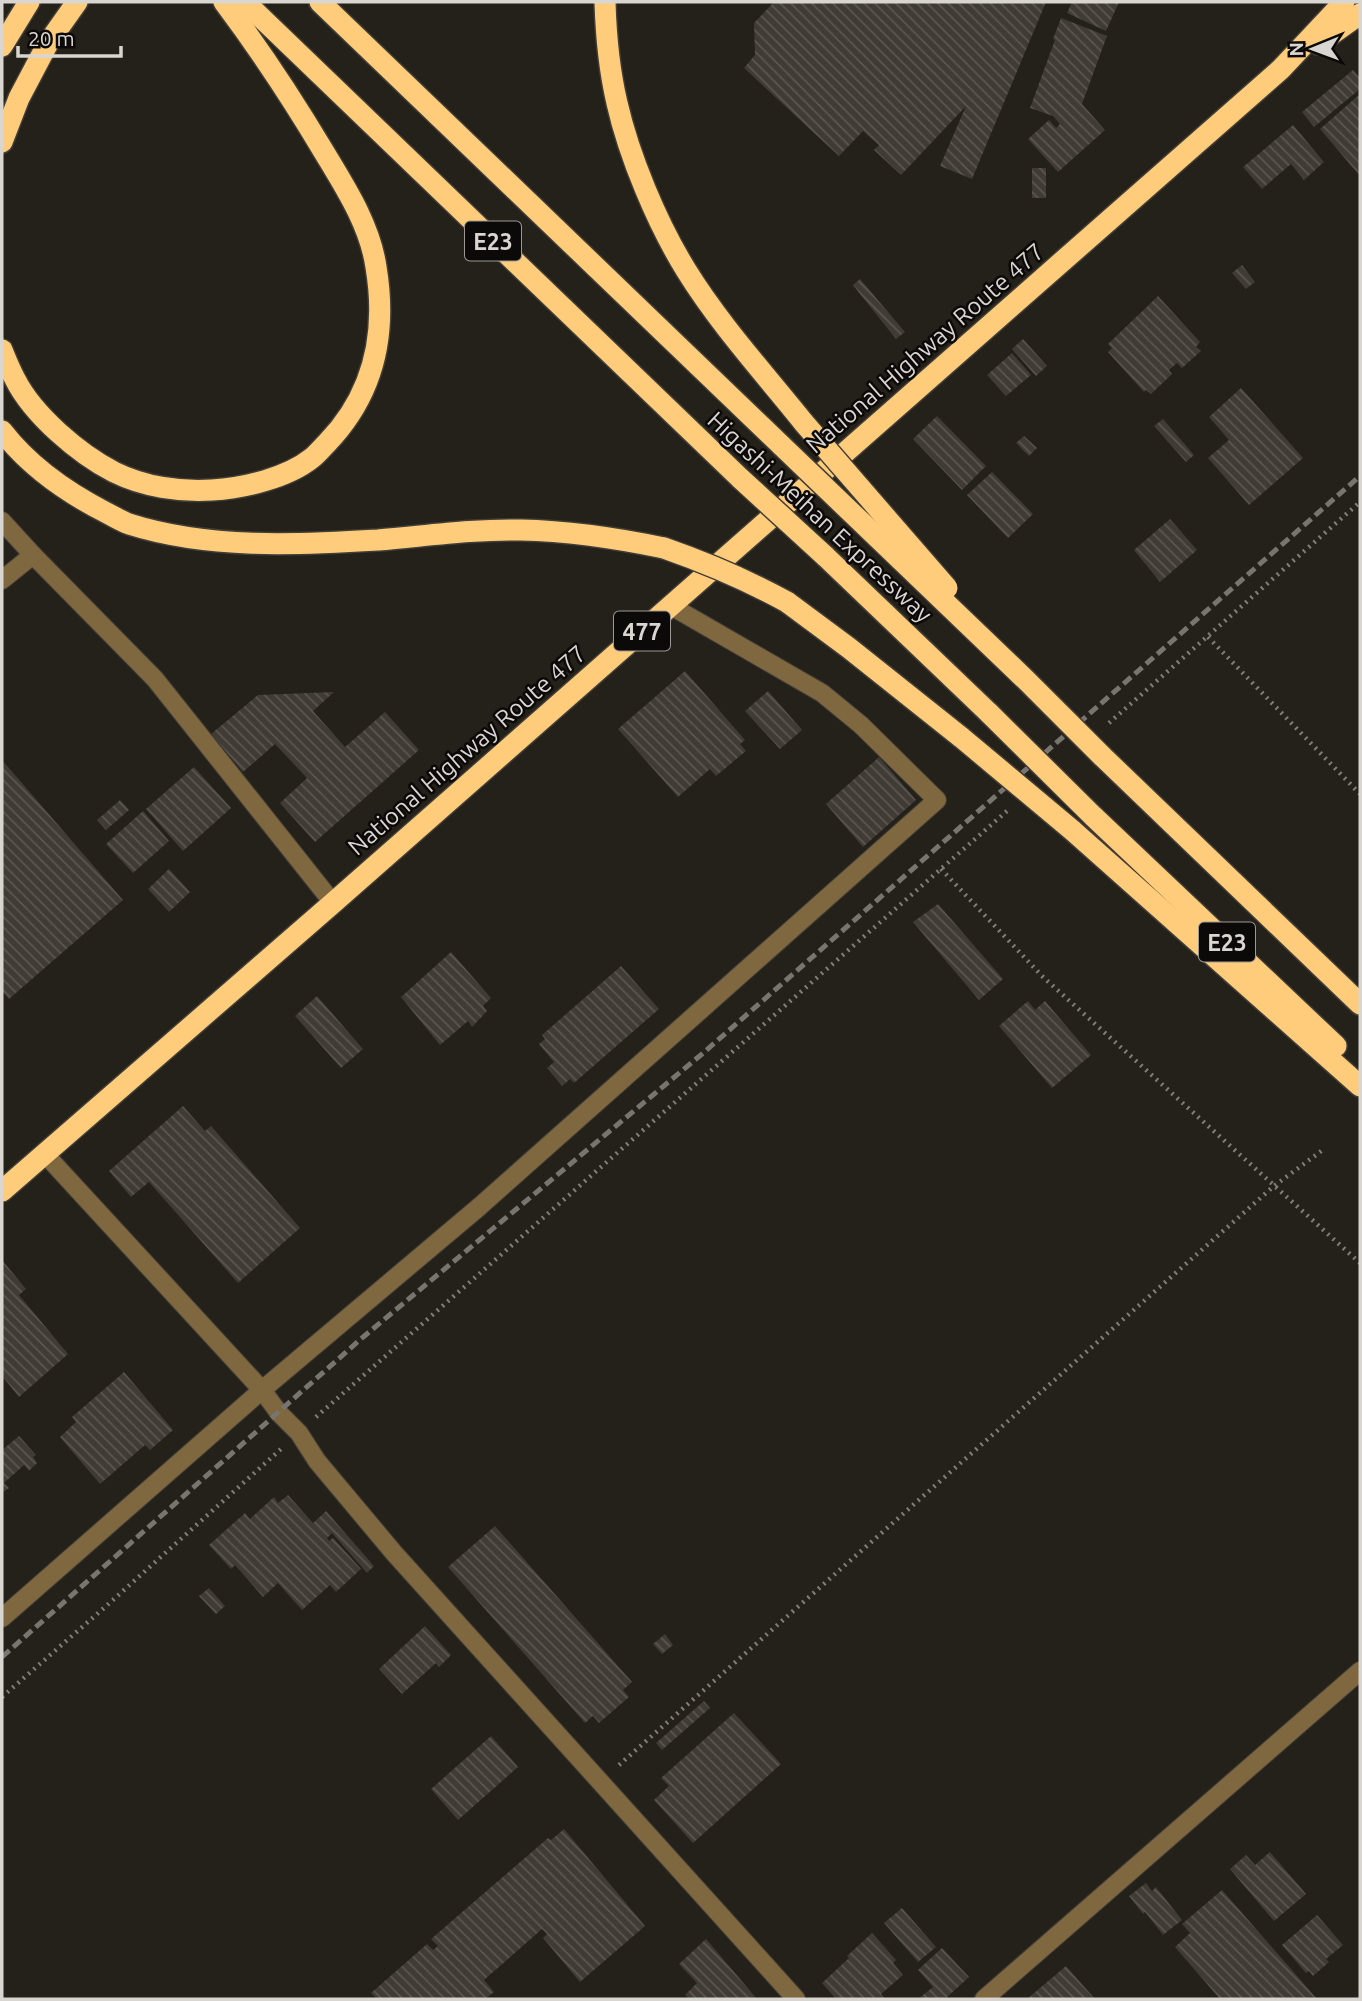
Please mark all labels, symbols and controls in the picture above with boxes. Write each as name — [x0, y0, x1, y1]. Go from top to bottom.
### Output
scale bar — [18, 14, 121, 58]
north arrow — [1278, 14, 1348, 84]
text: 20 m — [28, 26, 75, 50]
text: N — [1285, 42, 1307, 57]
road number: E23 — [465, 222, 521, 260]
street label: National Highway Route 477 — [801, 237, 1049, 459]
street label: Higashi-Meihan Expressway — [702, 406, 938, 628]
road number: 477 — [614, 611, 670, 650]
street label: National Highway Route 477 — [343, 639, 591, 861]
road number: E23 — [1199, 923, 1255, 962]

